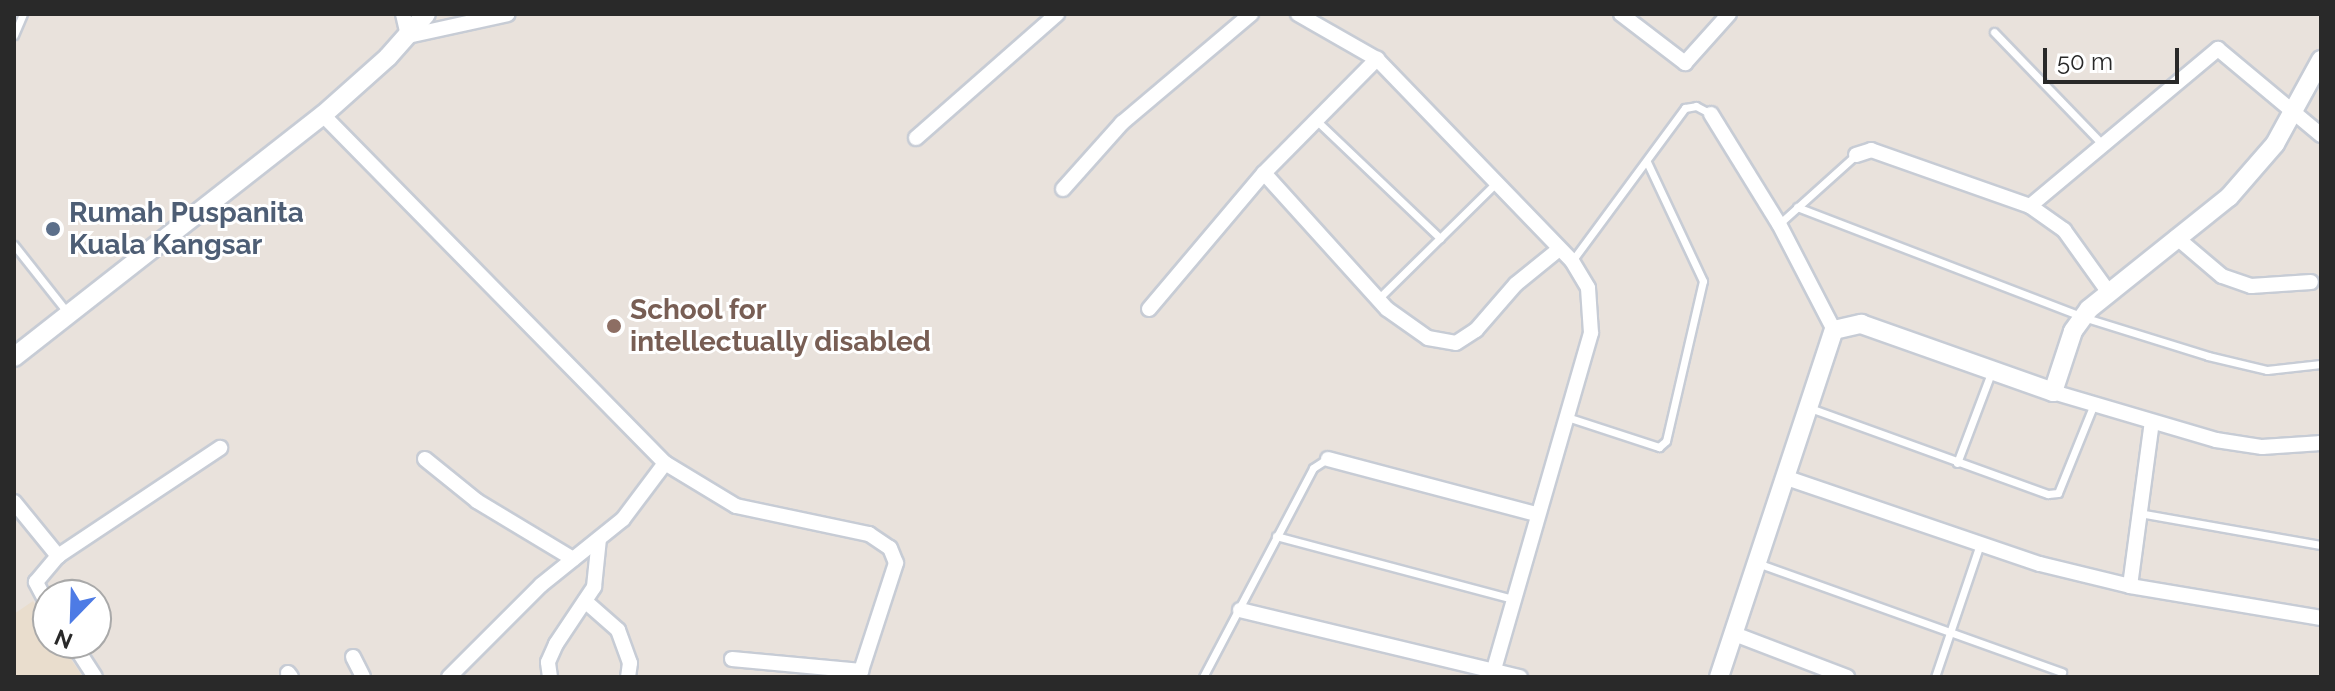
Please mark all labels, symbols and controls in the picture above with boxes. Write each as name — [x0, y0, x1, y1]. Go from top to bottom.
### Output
scale bar — [2047, 32, 2183, 82]
text: 50 m — [2057, 47, 2113, 76]
place label: Rumah Puspanita Kuala Kangsar — [69, 196, 304, 262]
marker: Rumah Puspanita Kuala Kangsar — [44, 220, 62, 238]
place label: School for intellectually disabled — [630, 293, 931, 359]
marker: School for intellectually disabled — [605, 317, 623, 335]
north arrow — [32, 579, 112, 659]
text: N — [51, 624, 76, 655]

